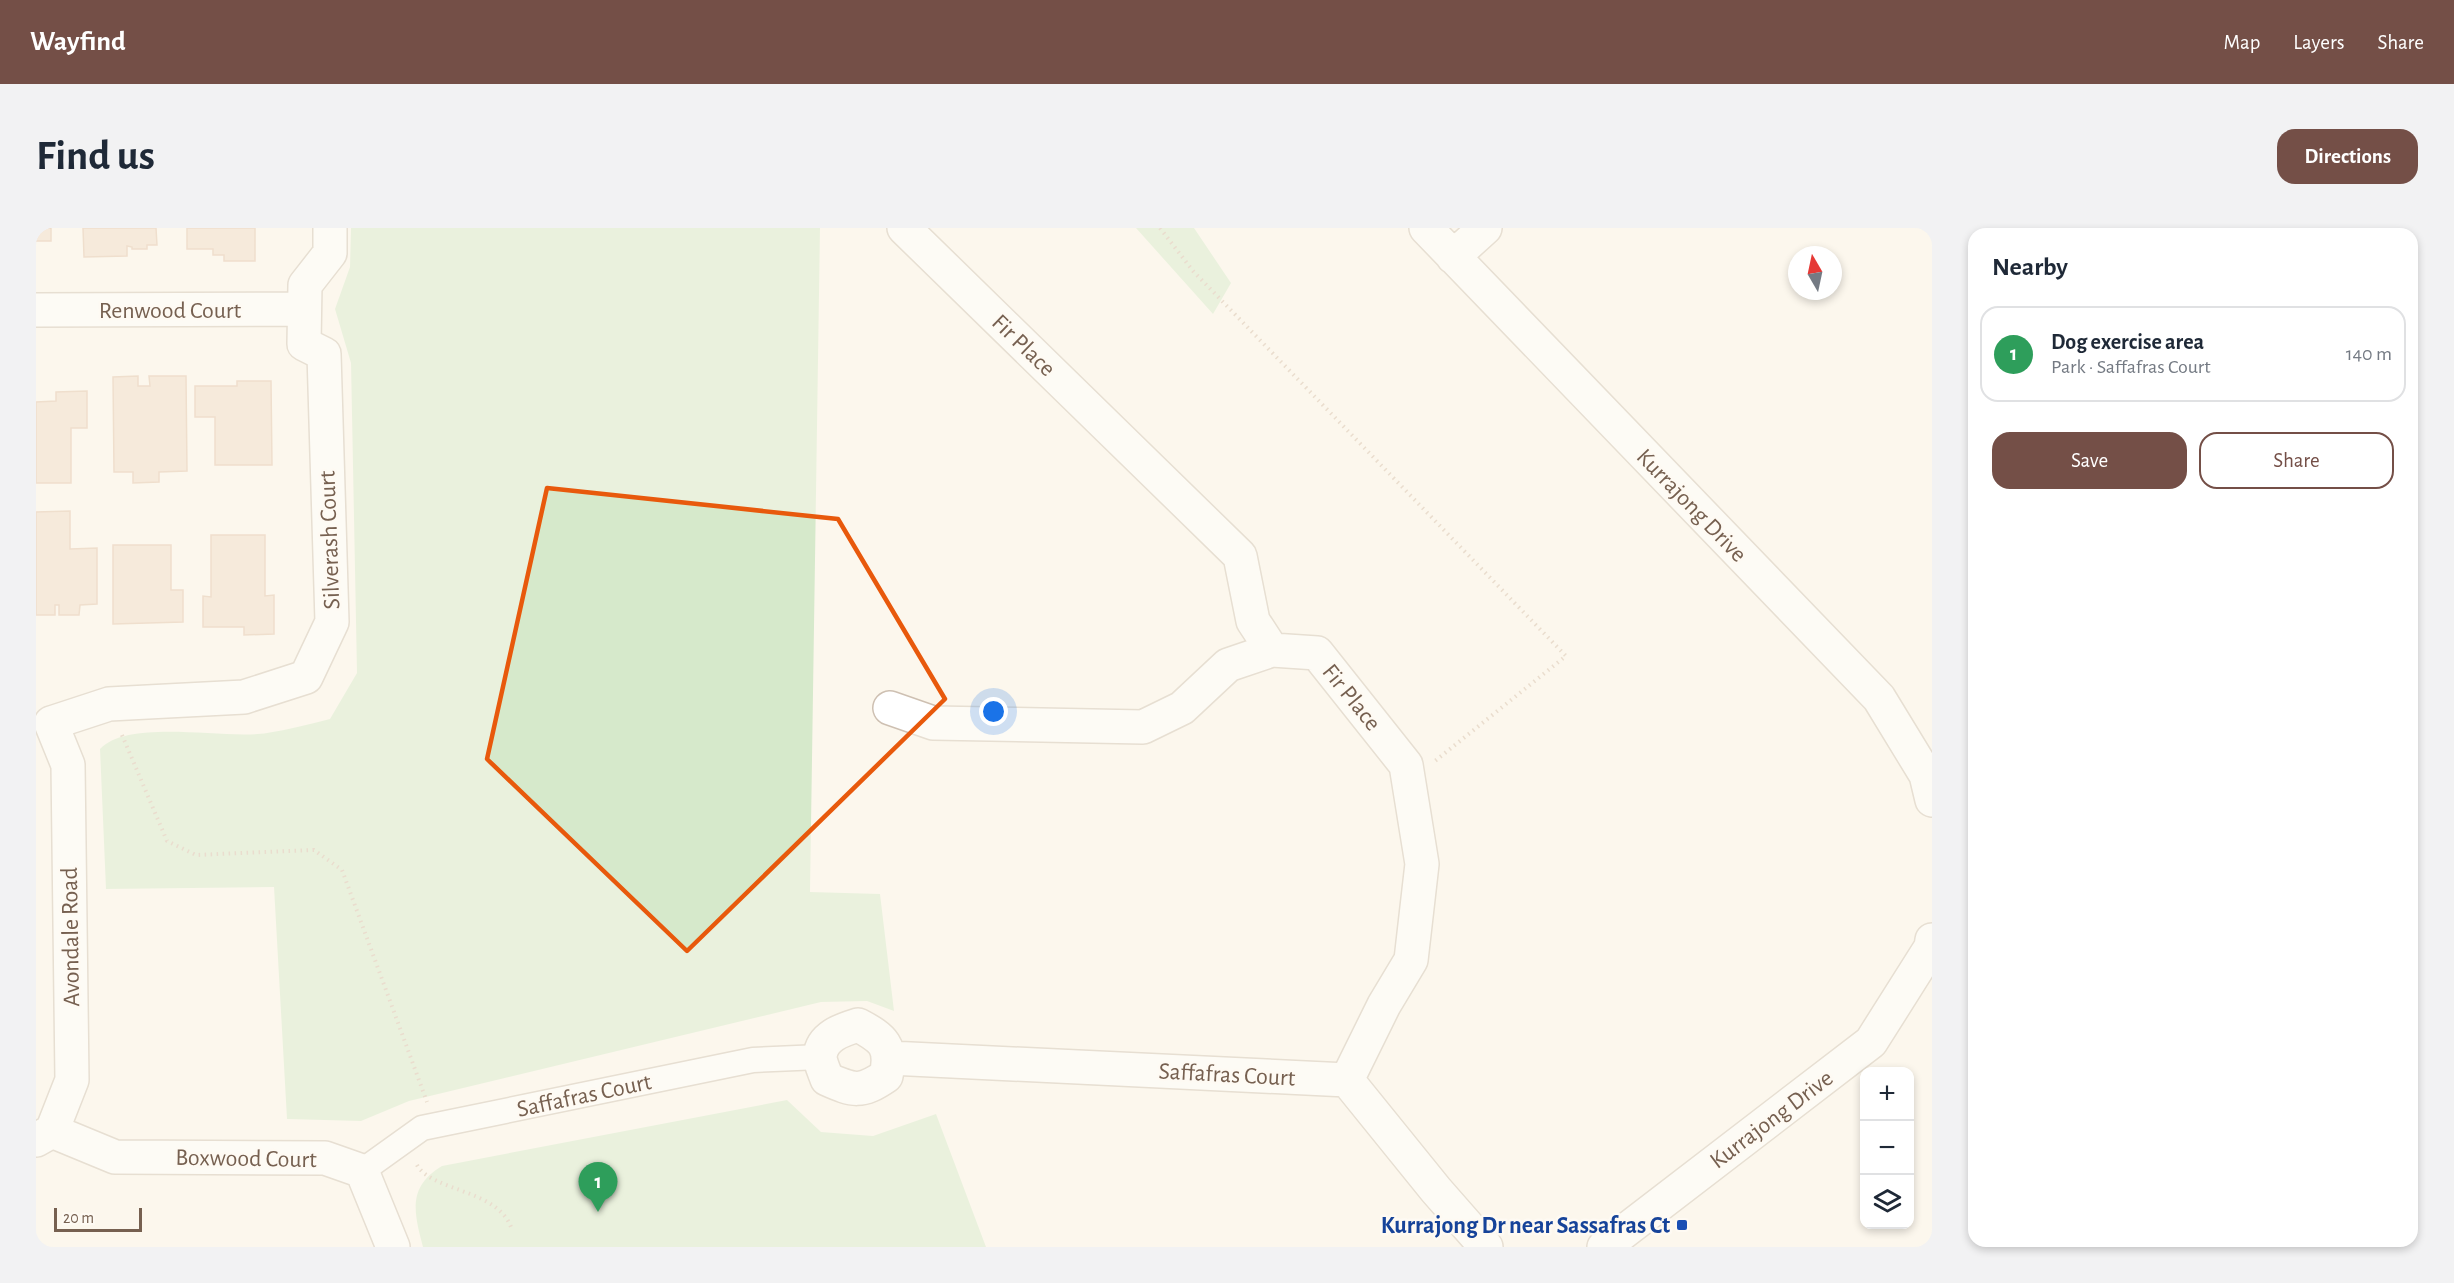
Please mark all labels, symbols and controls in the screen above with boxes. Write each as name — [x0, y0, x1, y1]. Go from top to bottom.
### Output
text: Wayfind — [30, 28, 126, 56]
text: Map — [2224, 32, 2260, 53]
text: Layers — [2293, 32, 2344, 53]
text: Share — [2377, 32, 2424, 53]
button: Directions — [2277, 129, 2418, 184]
text: Find us — [36, 135, 155, 177]
north arrow — [1788, 246, 1842, 300]
text: Nearby — [1992, 254, 2068, 280]
street label: Renwood Court — [99, 299, 242, 323]
street label: Fir Place — [987, 310, 1060, 381]
text: Dog exercise area — [2051, 331, 2204, 353]
text: 1 — [2010, 344, 2017, 364]
text: 140 m — [2346, 344, 2392, 364]
text: Park · Saffafras Court — [2051, 357, 2211, 377]
button: Save — [1992, 432, 2187, 489]
button: Share — [2199, 432, 2394, 489]
street label: Kurrajong Drive — [1632, 445, 1751, 567]
street label: Silverash Court — [316, 470, 344, 610]
street label: Fir Place — [1317, 660, 1385, 735]
your location — [979, 697, 1008, 726]
street label: Avondale Road — [58, 867, 84, 1007]
street label: Saffafras Court — [1158, 1059, 1296, 1091]
street label: Kurrajong Drive — [1706, 1066, 1838, 1174]
map controls — [1860, 1067, 1914, 1229]
button: + — [1860, 1067, 1914, 1121]
street label: Saffafras Court — [515, 1070, 654, 1122]
button: − — [1860, 1121, 1914, 1175]
street label: Boxwood Court — [175, 1146, 317, 1172]
pin: 1 — [578, 1162, 618, 1212]
button: layers — [1860, 1175, 1914, 1229]
scale bar — [54, 1205, 142, 1232]
text: 20 m — [63, 1210, 94, 1226]
place label: Kurrajong Dr near Sassafras Ct — [1381, 1214, 1670, 1238]
marker: Kurrajong Dr near Sassafras Ct — [1675, 1218, 1689, 1232]

